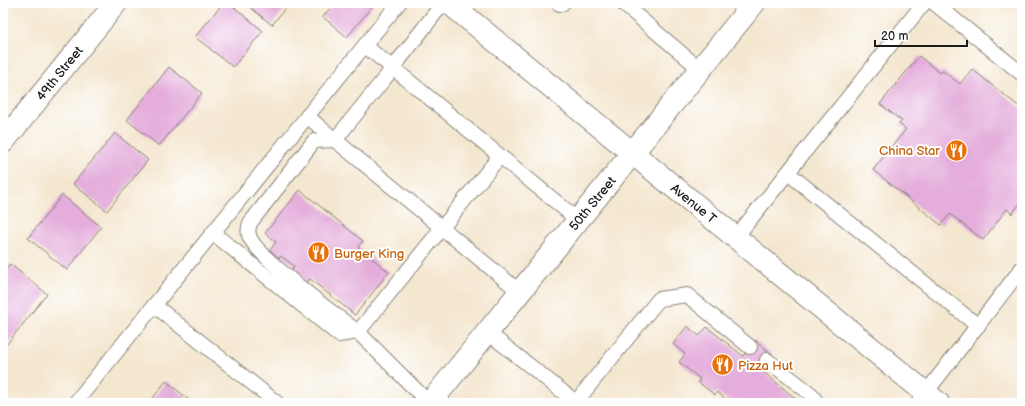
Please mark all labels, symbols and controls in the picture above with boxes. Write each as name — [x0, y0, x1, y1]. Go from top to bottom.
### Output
scale bar — [875, 22, 967, 48]
text: 20 m — [881, 29, 908, 44]
street label: 49th Street — [33, 43, 87, 104]
restaurant icon: China Star — [943, 137, 969, 163]
place label: China Star — [879, 143, 940, 159]
street label: 50th Street — [566, 173, 620, 234]
street label: Avenue T — [667, 180, 720, 227]
restaurant icon: Burger King — [306, 240, 332, 266]
place label: Burger King — [334, 246, 404, 262]
restaurant icon: Pizza Hut — [710, 352, 736, 378]
place label: Pizza Hut — [738, 358, 793, 374]

